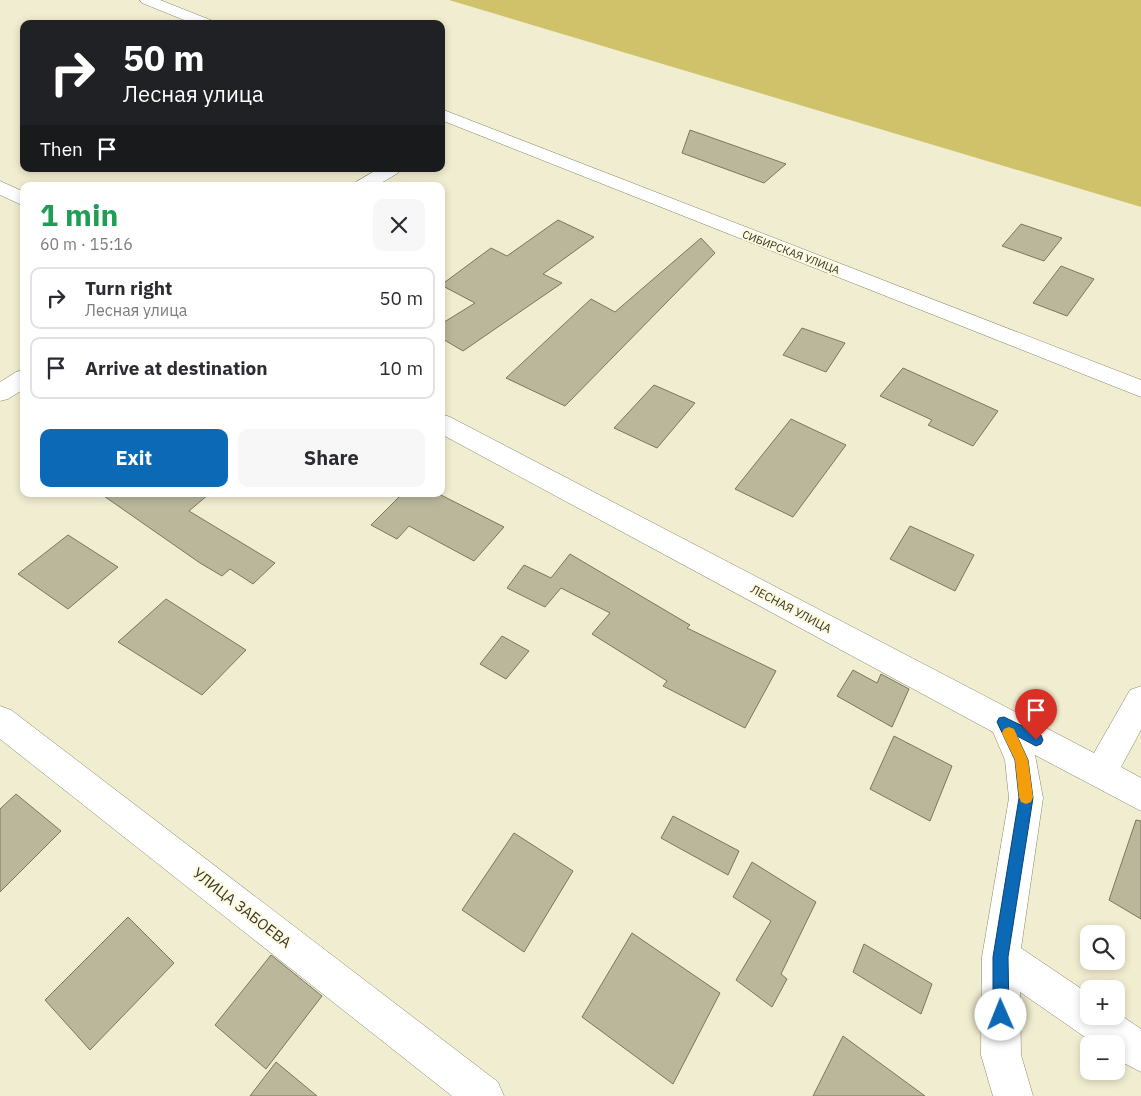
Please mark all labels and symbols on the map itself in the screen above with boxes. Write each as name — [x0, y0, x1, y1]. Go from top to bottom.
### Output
street label: СИБИРСКАЯ УЛИЦА — [740, 227, 842, 277]
street label: ЛЕСНАЯ УЛИЦА — [748, 581, 834, 636]
pin — [1015, 689, 1057, 740]
street label: УЛИЦА ЗАБОЕВА — [189, 863, 296, 952]
position arrow — [974, 988, 1026, 1040]

